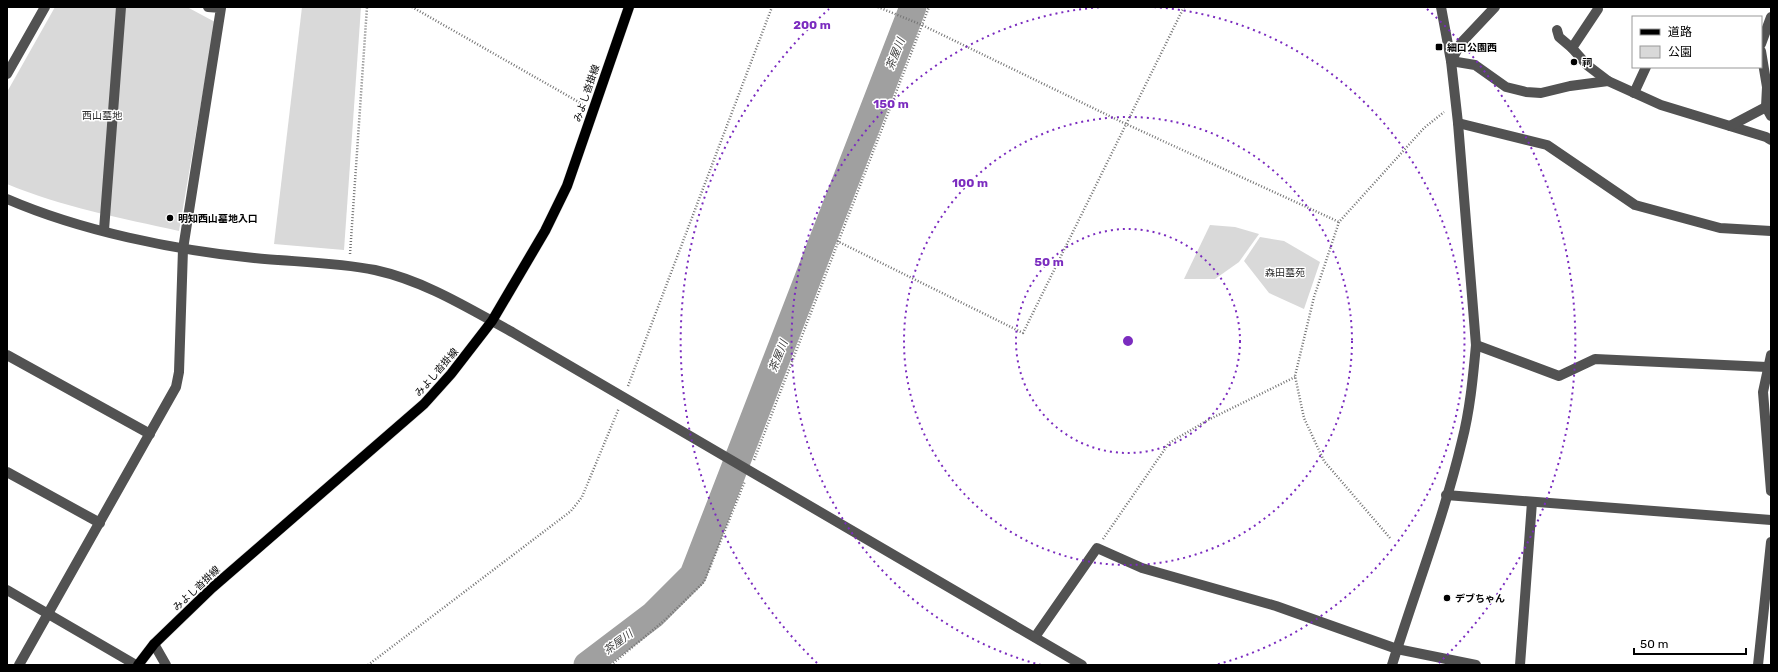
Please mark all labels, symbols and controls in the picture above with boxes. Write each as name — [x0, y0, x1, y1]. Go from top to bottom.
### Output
legend — [1632, 16, 1762, 68]
text: 200 m — [793, 18, 831, 32]
text: 道路 — [1668, 25, 1692, 39]
water label: 茶屋川 — [883, 36, 908, 72]
marker: 細口公園西 — [1434, 42, 1444, 52]
place label: 細口公園西 — [1447, 42, 1497, 54]
text: 公園 — [1668, 45, 1692, 59]
marker: 祠 — [1569, 57, 1579, 67]
place label: 祠 — [1582, 57, 1592, 69]
street label: みよし沓掛線 — [572, 63, 602, 124]
text: 150 m — [873, 97, 909, 111]
park label: 西山墓地 — [82, 110, 123, 122]
text: 100 m — [952, 176, 988, 190]
marker: 明知西山墓地入口 — [165, 213, 175, 223]
place label: 明知西山墓地入口 — [178, 213, 258, 225]
text: 50 m — [1034, 255, 1064, 269]
park label: 森田墓苑 — [1265, 267, 1305, 279]
centre of rings — [1121, 334, 1135, 348]
water label: 茶屋川 — [766, 338, 791, 374]
street label: みよし沓掛線 — [413, 346, 461, 399]
street label: みよし沓掛線 — [171, 564, 223, 614]
marker: デブちゃん — [1442, 593, 1452, 603]
place label: デブちゃん — [1455, 593, 1505, 605]
water label: 茶屋川 — [601, 627, 636, 658]
scale bar — [1634, 630, 1746, 656]
text: 50 m — [1640, 637, 1668, 651]

